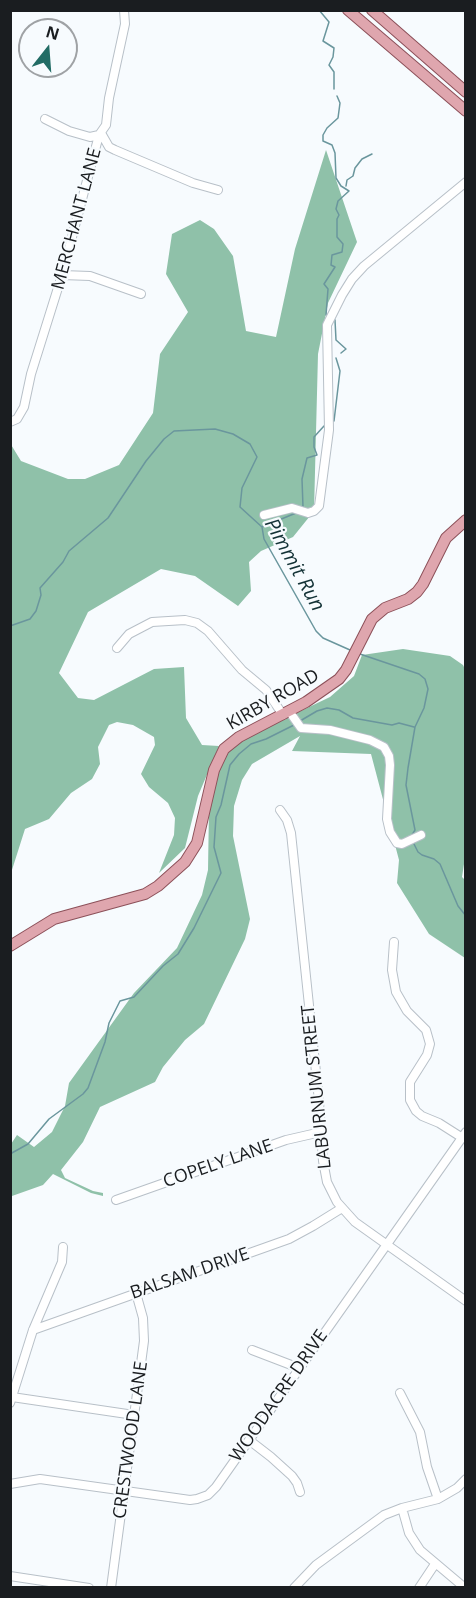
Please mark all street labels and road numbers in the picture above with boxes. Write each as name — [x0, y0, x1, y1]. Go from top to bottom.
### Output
street label: MERCHANT LANE — [48, 146, 106, 292]
street label: KIRBY ROAD — [223, 665, 323, 735]
street label: LABURNUM STREET — [298, 1004, 336, 1170]
street label: COPELY LANE — [160, 1135, 276, 1193]
street label: BALSAM DRIVE — [128, 1244, 252, 1304]
street label: WOODACRE DRIVE — [225, 1326, 333, 1466]
street label: CRESTWOOD LANE — [109, 1360, 153, 1520]

